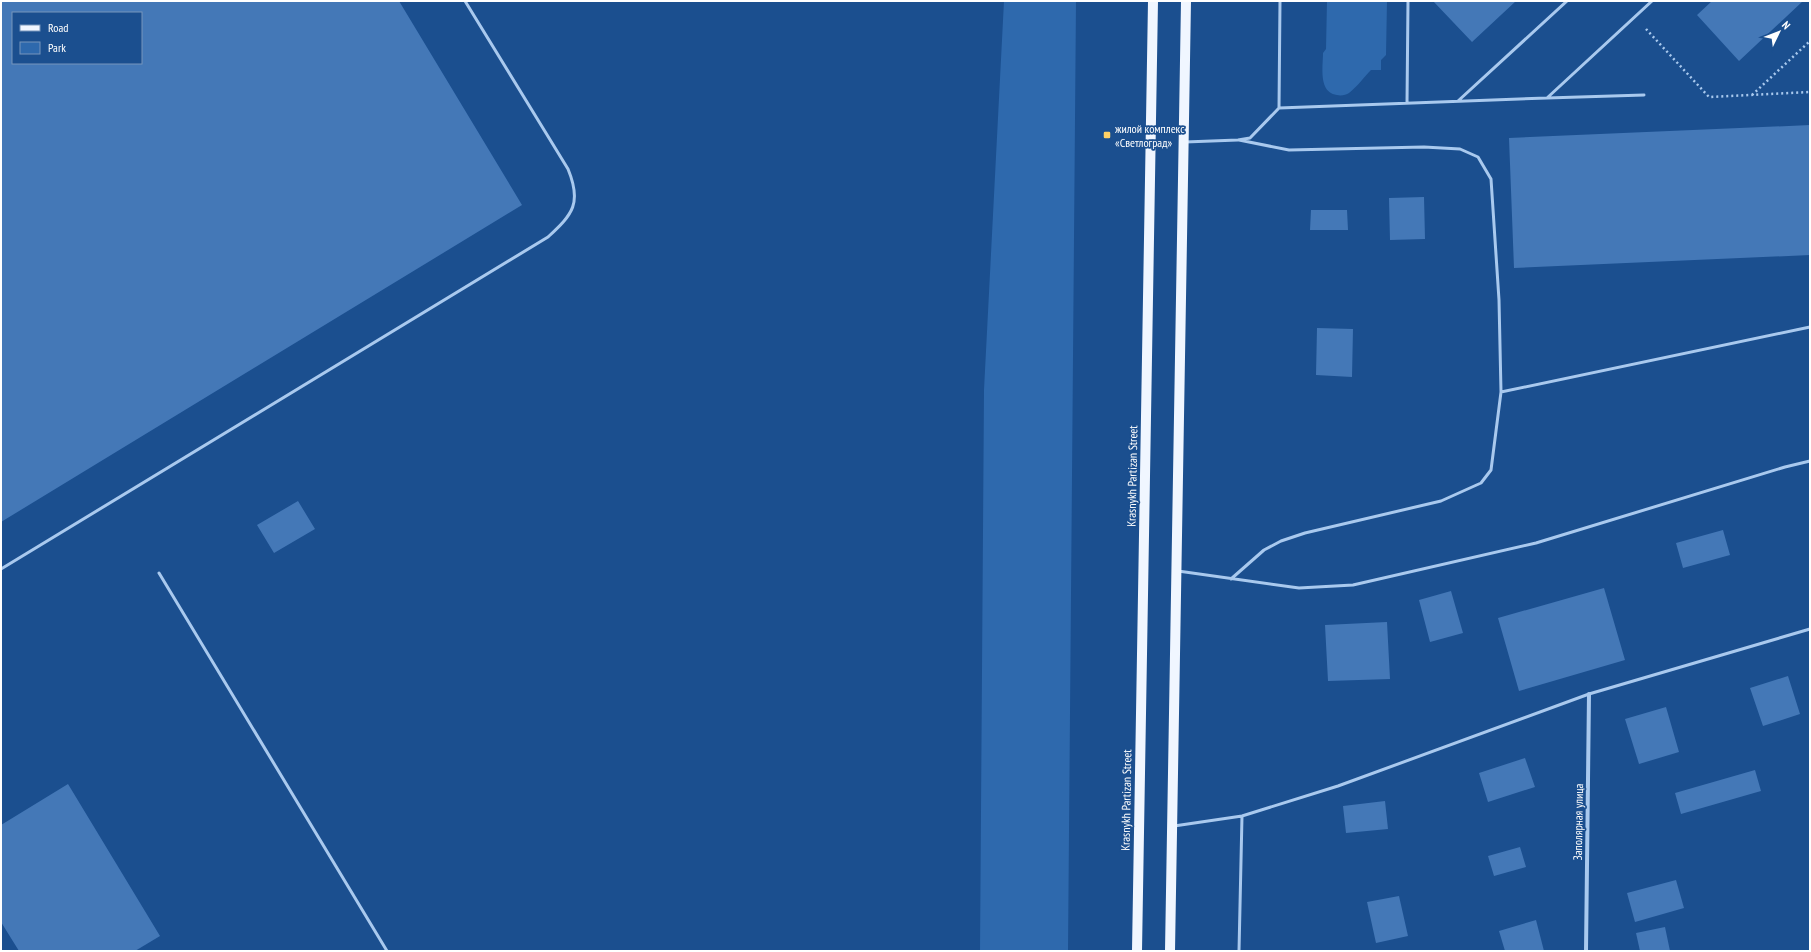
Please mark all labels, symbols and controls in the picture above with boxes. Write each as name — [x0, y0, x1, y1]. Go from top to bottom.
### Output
legend — [12, 12, 142, 64]
north arrow — [1759, 12, 1799, 52]
text: N — [1779, 18, 1793, 32]
text: Road — [48, 20, 68, 35]
text: Park — [48, 40, 66, 55]
place label: жилой комплекс «Светлоград» — [1115, 121, 1185, 150]
marker: жилой комплекс «Светлоград» — [1102, 130, 1112, 140]
street label: Krasnykh Partizan Street — [1124, 425, 1140, 527]
street label: Krasnykh Partizan Street — [1118, 749, 1134, 851]
street label: Заполярная улица — [1570, 783, 1586, 861]

